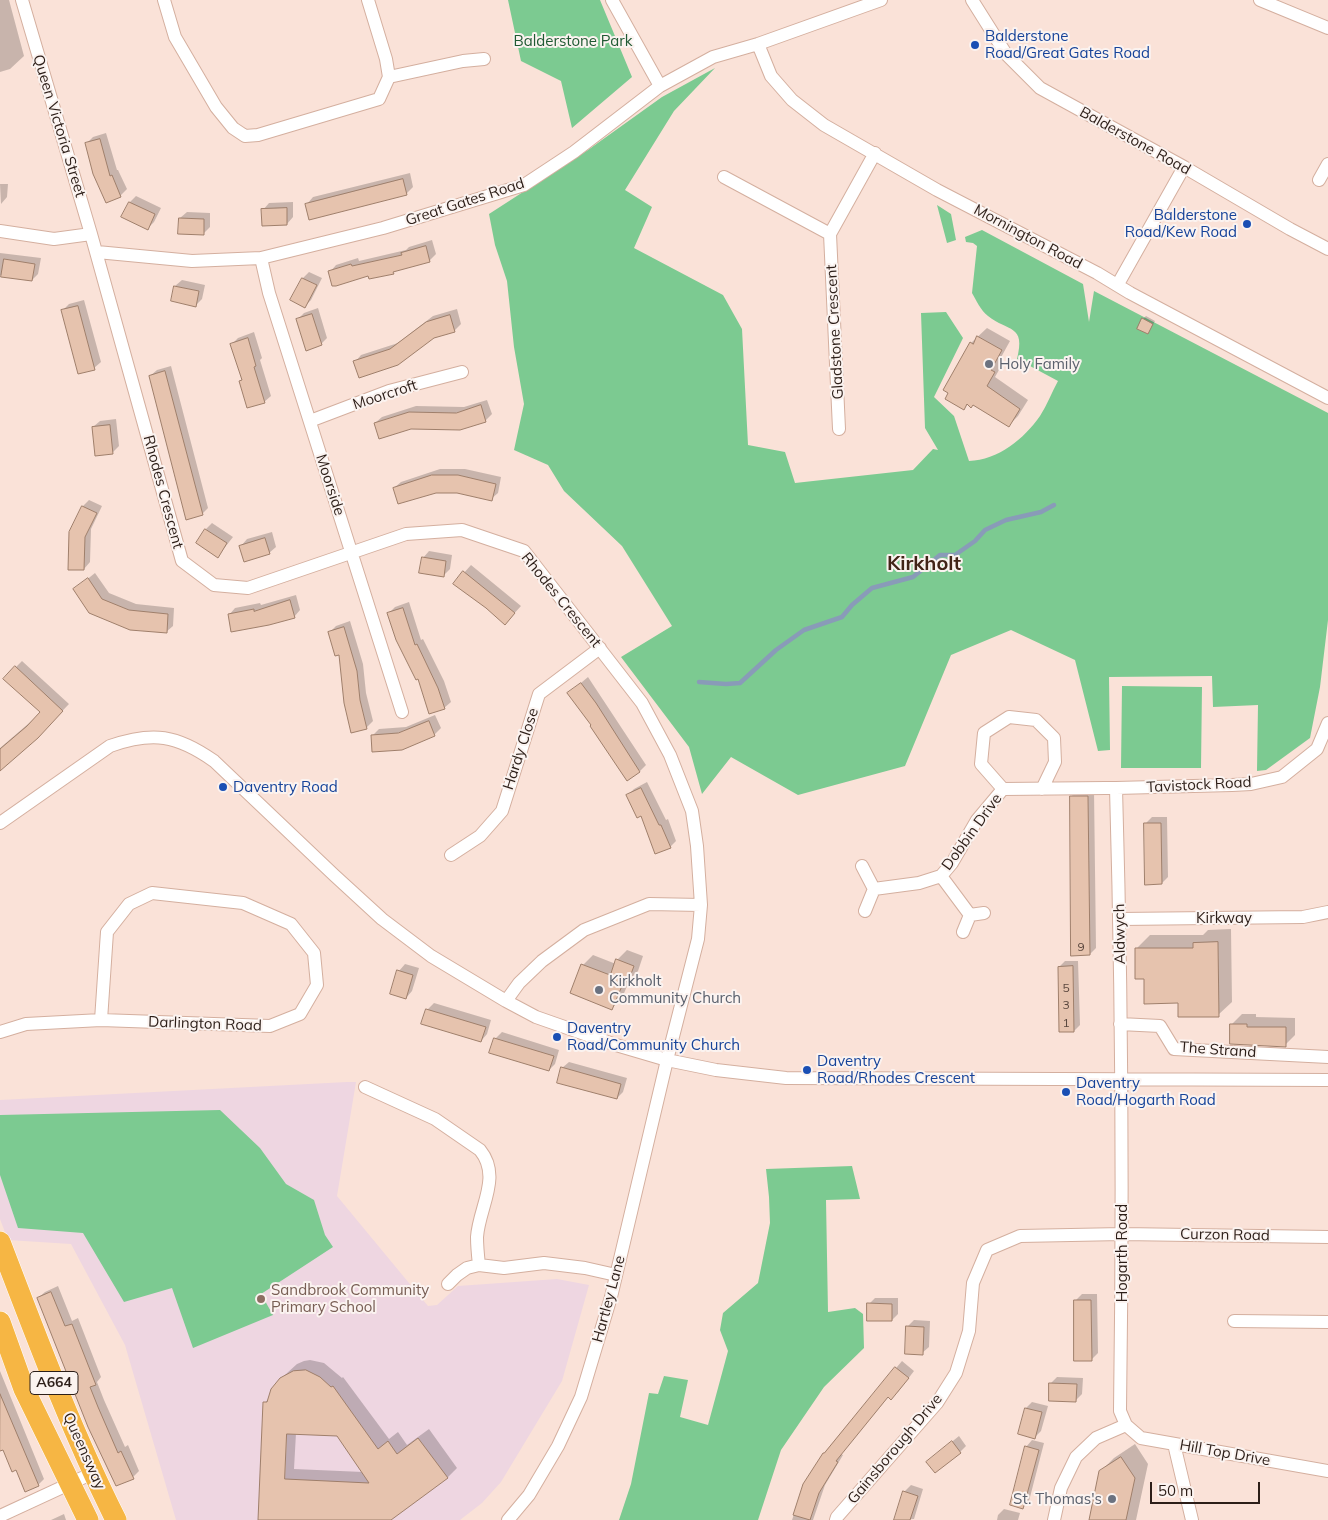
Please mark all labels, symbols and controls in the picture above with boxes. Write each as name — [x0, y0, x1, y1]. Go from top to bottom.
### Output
place label: Balderstone Road/Great Gates Road — [985, 27, 1150, 62]
park label: Balderstone Park — [514, 32, 632, 50]
marker: Balderstone Road/Great Gates Road — [969, 39, 981, 51]
street label: Queen Victoria Street — [29, 53, 89, 199]
street label: Balderstone Road — [1076, 103, 1194, 179]
street label: Great Gates Road — [403, 174, 527, 230]
street label: Mornington Road — [971, 201, 1085, 273]
place label: Balderstone Road/Kew Road — [1125, 206, 1237, 241]
marker: Balderstone Road/Kew Road — [1241, 218, 1253, 230]
street label: Gladstone Crescent — [822, 264, 848, 400]
place label: Holy Family — [999, 355, 1080, 373]
marker: Holy Family — [983, 358, 995, 370]
street label: Moorcroft — [351, 376, 419, 414]
street label: Rhodes Crescent — [139, 433, 187, 551]
street label: Moorside — [312, 452, 348, 518]
street label: Rhodes Crescent — [517, 549, 605, 651]
district label: Kirkholt — [887, 552, 961, 576]
street label: Hardy Close — [499, 706, 543, 792]
street label: Tavistock Road — [1146, 773, 1252, 797]
place label: Daventry Road — [233, 778, 338, 796]
marker: Daventry Road — [217, 781, 229, 793]
street label: Dobbin Drive — [938, 790, 1006, 874]
street label: Aldwych — [1110, 903, 1130, 965]
street label: Kirkway — [1196, 909, 1252, 927]
house number: 9 — [1077, 940, 1085, 954]
place label: Kirkholt Community Church — [609, 972, 741, 1007]
house number: 5 — [1062, 981, 1070, 995]
marker: Kirkholt Community Church — [593, 984, 605, 996]
house number: 3 — [1062, 998, 1070, 1012]
street label: Darlington Road — [148, 1013, 262, 1035]
house number: 1 — [1062, 1016, 1070, 1030]
place label: Daventry Road/Community Church — [567, 1019, 740, 1054]
marker: Daventry Road/Community Church — [551, 1031, 563, 1043]
street label: The Strand — [1179, 1038, 1257, 1062]
place label: Daventry Road/Rhodes Crescent — [817, 1052, 975, 1087]
marker: Daventry Road/Rhodes Crescent — [801, 1064, 813, 1076]
place label: Daventry Road/Hogarth Road — [1076, 1074, 1216, 1109]
marker: Daventry Road/Hogarth Road — [1060, 1086, 1072, 1098]
street label: Hogarth Road — [1113, 1204, 1131, 1302]
street label: Curzon Road — [1180, 1225, 1270, 1245]
street label: Hartley Lane — [589, 1254, 629, 1344]
place label: Sandbrook Community Primary School — [271, 1281, 429, 1316]
marker: Sandbrook Community Primary School — [255, 1293, 267, 1305]
road number: A664 — [30, 1372, 78, 1395]
street label: Gainsborough Drive — [844, 1390, 946, 1508]
street label: Queensway — [59, 1410, 109, 1492]
street label: Hill Top Drive — [1178, 1436, 1272, 1470]
scale bar — [1153, 1472, 1263, 1504]
text: 50 m — [1158, 1481, 1193, 1500]
place label: St. Thomas's — [1013, 1490, 1102, 1508]
marker: St. Thomas's — [1106, 1493, 1118, 1505]

